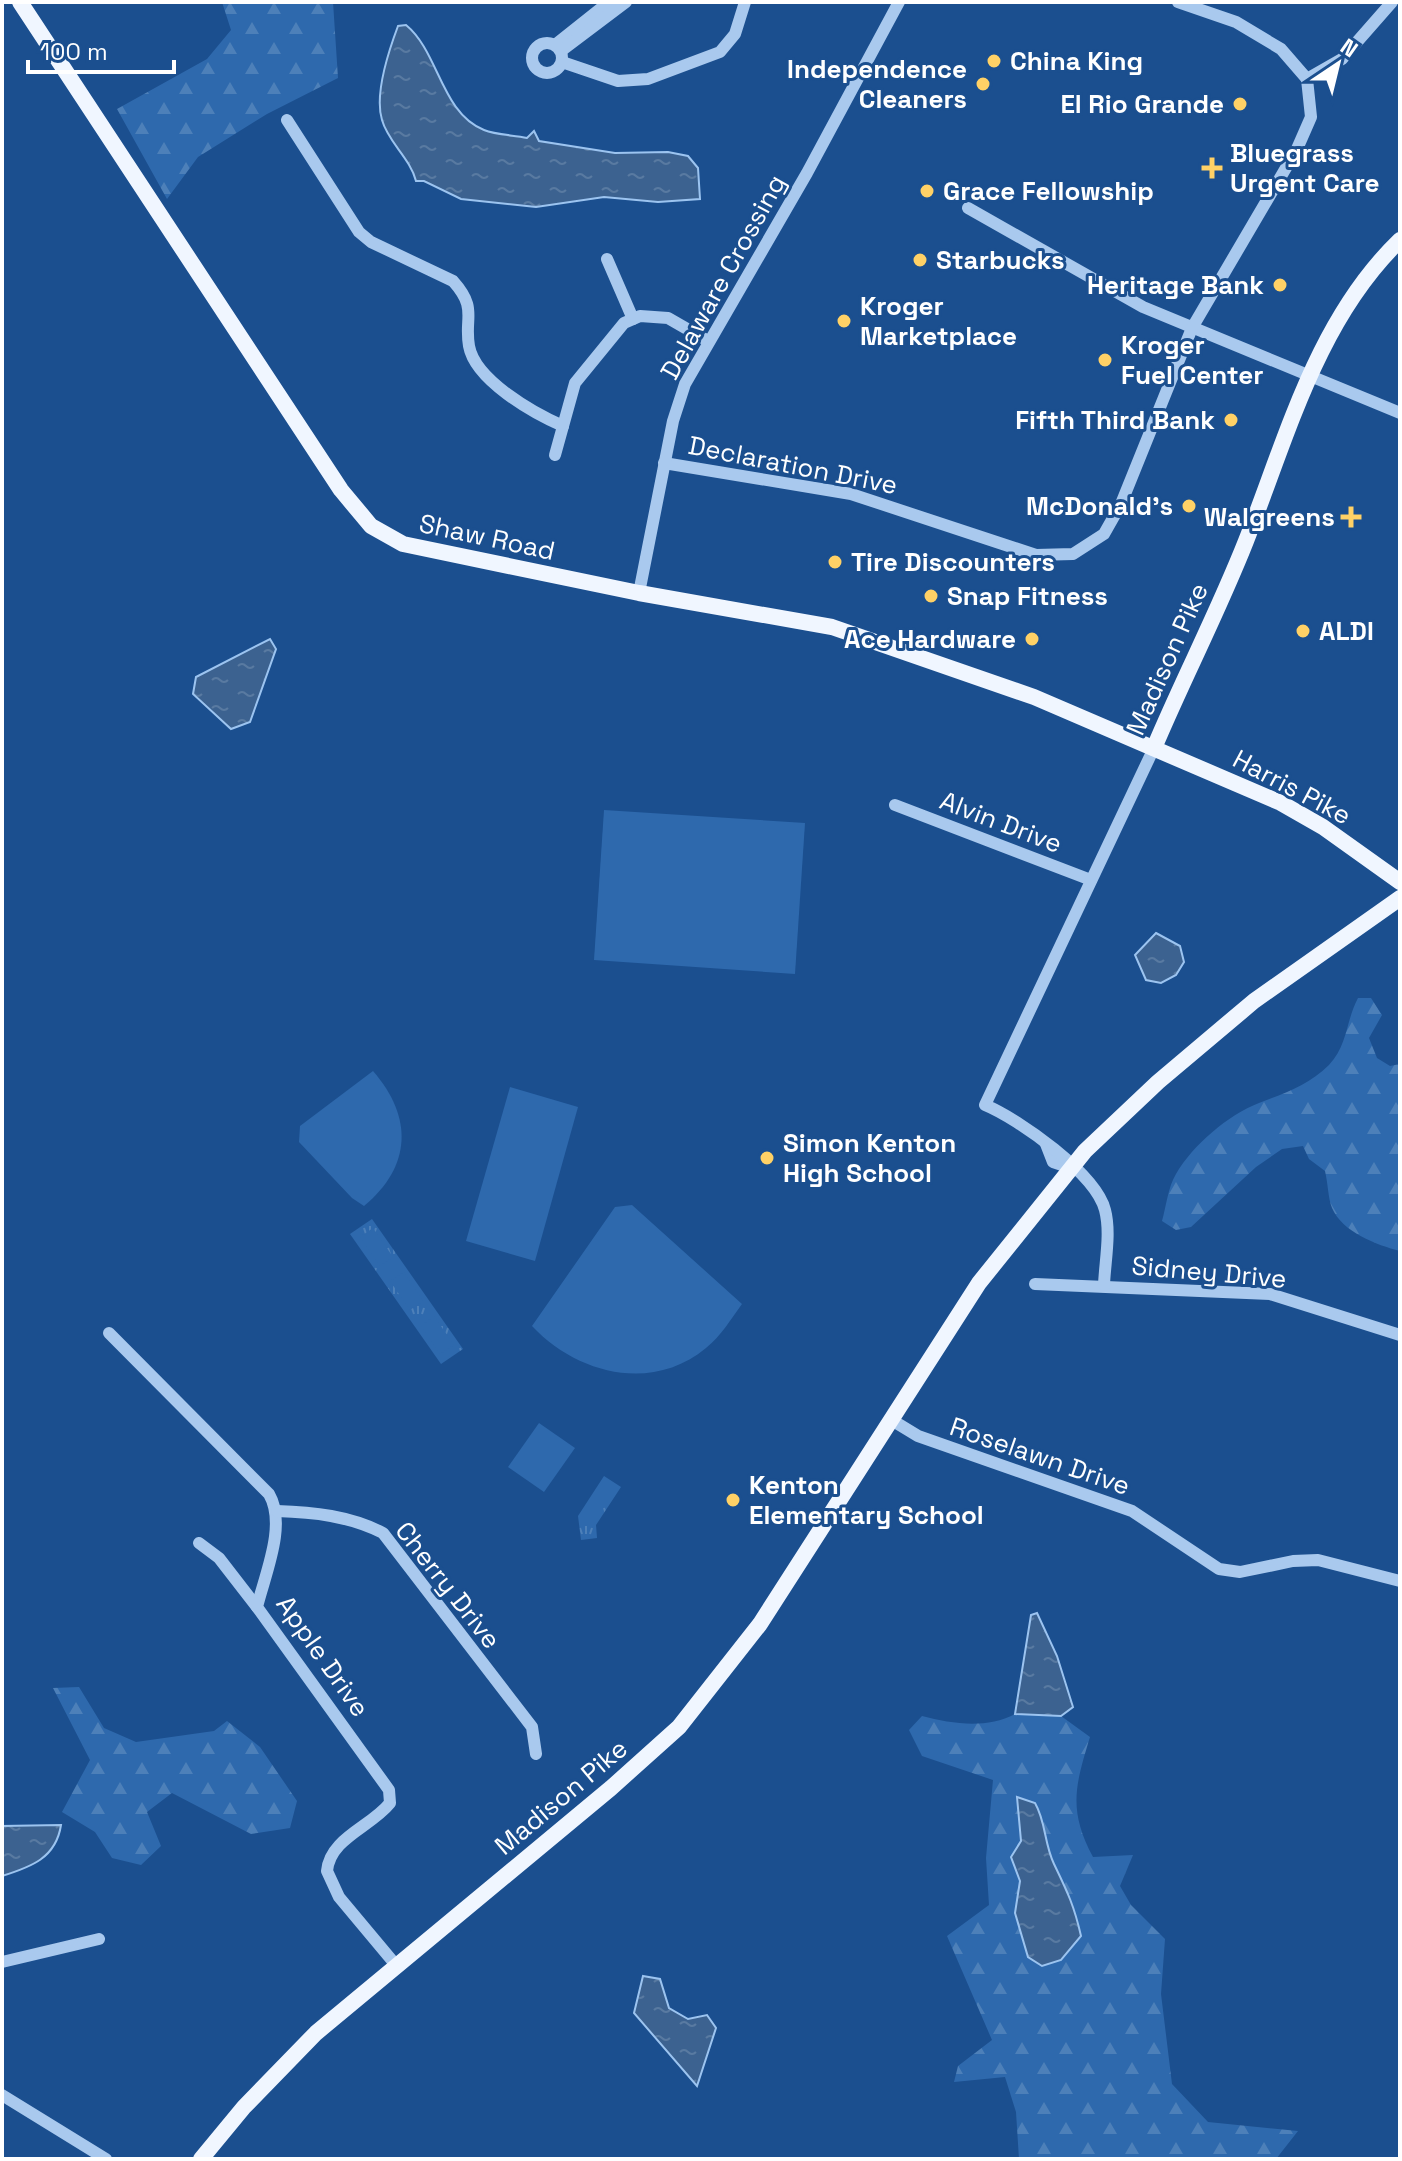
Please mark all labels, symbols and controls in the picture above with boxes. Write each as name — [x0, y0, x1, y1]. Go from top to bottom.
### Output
scale bar — [28, 24, 174, 74]
north arrow — [1298, 24, 1378, 104]
text: N — [1335, 32, 1364, 63]
text: 100 m — [40, 36, 108, 67]
place label: China King — [1010, 44, 1143, 78]
place label: Independence Cleaners — [787, 52, 967, 116]
marker: China King — [985, 52, 1003, 70]
marker: Independence Cleaners — [974, 75, 992, 93]
place label: El Rio Grande — [1060, 87, 1224, 121]
marker: El Rio Grande — [1231, 95, 1249, 113]
place label: Bluegrass Urgent Care — [1230, 136, 1380, 200]
marker: Bluegrass Urgent Care — [1201, 157, 1223, 179]
street label: Delaware Crossing — [653, 169, 793, 385]
place label: Grace Fellowship — [943, 174, 1154, 208]
marker: Grace Fellowship — [918, 182, 936, 200]
place label: Starbucks — [936, 243, 1065, 277]
marker: Starbucks — [911, 251, 929, 269]
place label: Heritage Bank — [1087, 268, 1264, 302]
marker: Heritage Bank — [1271, 276, 1289, 294]
place label: Kroger Marketplace — [860, 289, 1017, 353]
marker: Kroger Marketplace — [835, 312, 853, 330]
place label: Kroger Fuel Center — [1121, 328, 1264, 392]
marker: Kroger Fuel Center — [1096, 351, 1114, 369]
place label: Fifth Third Bank — [1015, 403, 1215, 437]
marker: Fifth Third Bank — [1222, 411, 1240, 429]
street label: Declaration Drive — [686, 428, 900, 502]
place label: McDonald's — [1026, 489, 1173, 523]
marker: McDonald's — [1180, 497, 1198, 515]
place label: Walgreens — [1204, 500, 1335, 534]
street label: Shaw Road — [416, 506, 558, 568]
marker: Walgreens — [1342, 508, 1360, 526]
place label: Tire Discounters — [851, 545, 1055, 579]
marker: Tire Discounters — [826, 553, 844, 571]
street label: Madison Pike — [1118, 578, 1216, 740]
place label: Snap Fitness — [947, 579, 1108, 613]
marker: Snap Fitness — [922, 587, 940, 605]
place label: ALDI — [1319, 614, 1374, 648]
place label: Ace Hardware — [844, 622, 1016, 656]
marker: ALDI — [1294, 622, 1312, 640]
marker: Ace Hardware — [1023, 630, 1041, 648]
street label: Harris Pike — [1227, 742, 1357, 832]
street label: Alvin Drive — [935, 783, 1067, 861]
place label: Simon Kenton High School — [783, 1126, 956, 1190]
marker: Simon Kenton High School — [758, 1149, 776, 1167]
street label: Sidney Drive — [1130, 1248, 1288, 1296]
street label: Roselawn Drive — [945, 1409, 1135, 1503]
place label: Kenton Elementary School — [749, 1468, 984, 1532]
marker: Kenton Elementary School — [724, 1491, 742, 1509]
street label: Cherry Drive — [388, 1514, 508, 1656]
street label: Apple Drive — [269, 1589, 377, 1723]
street label: Madison Pike — [488, 1731, 634, 1863]

